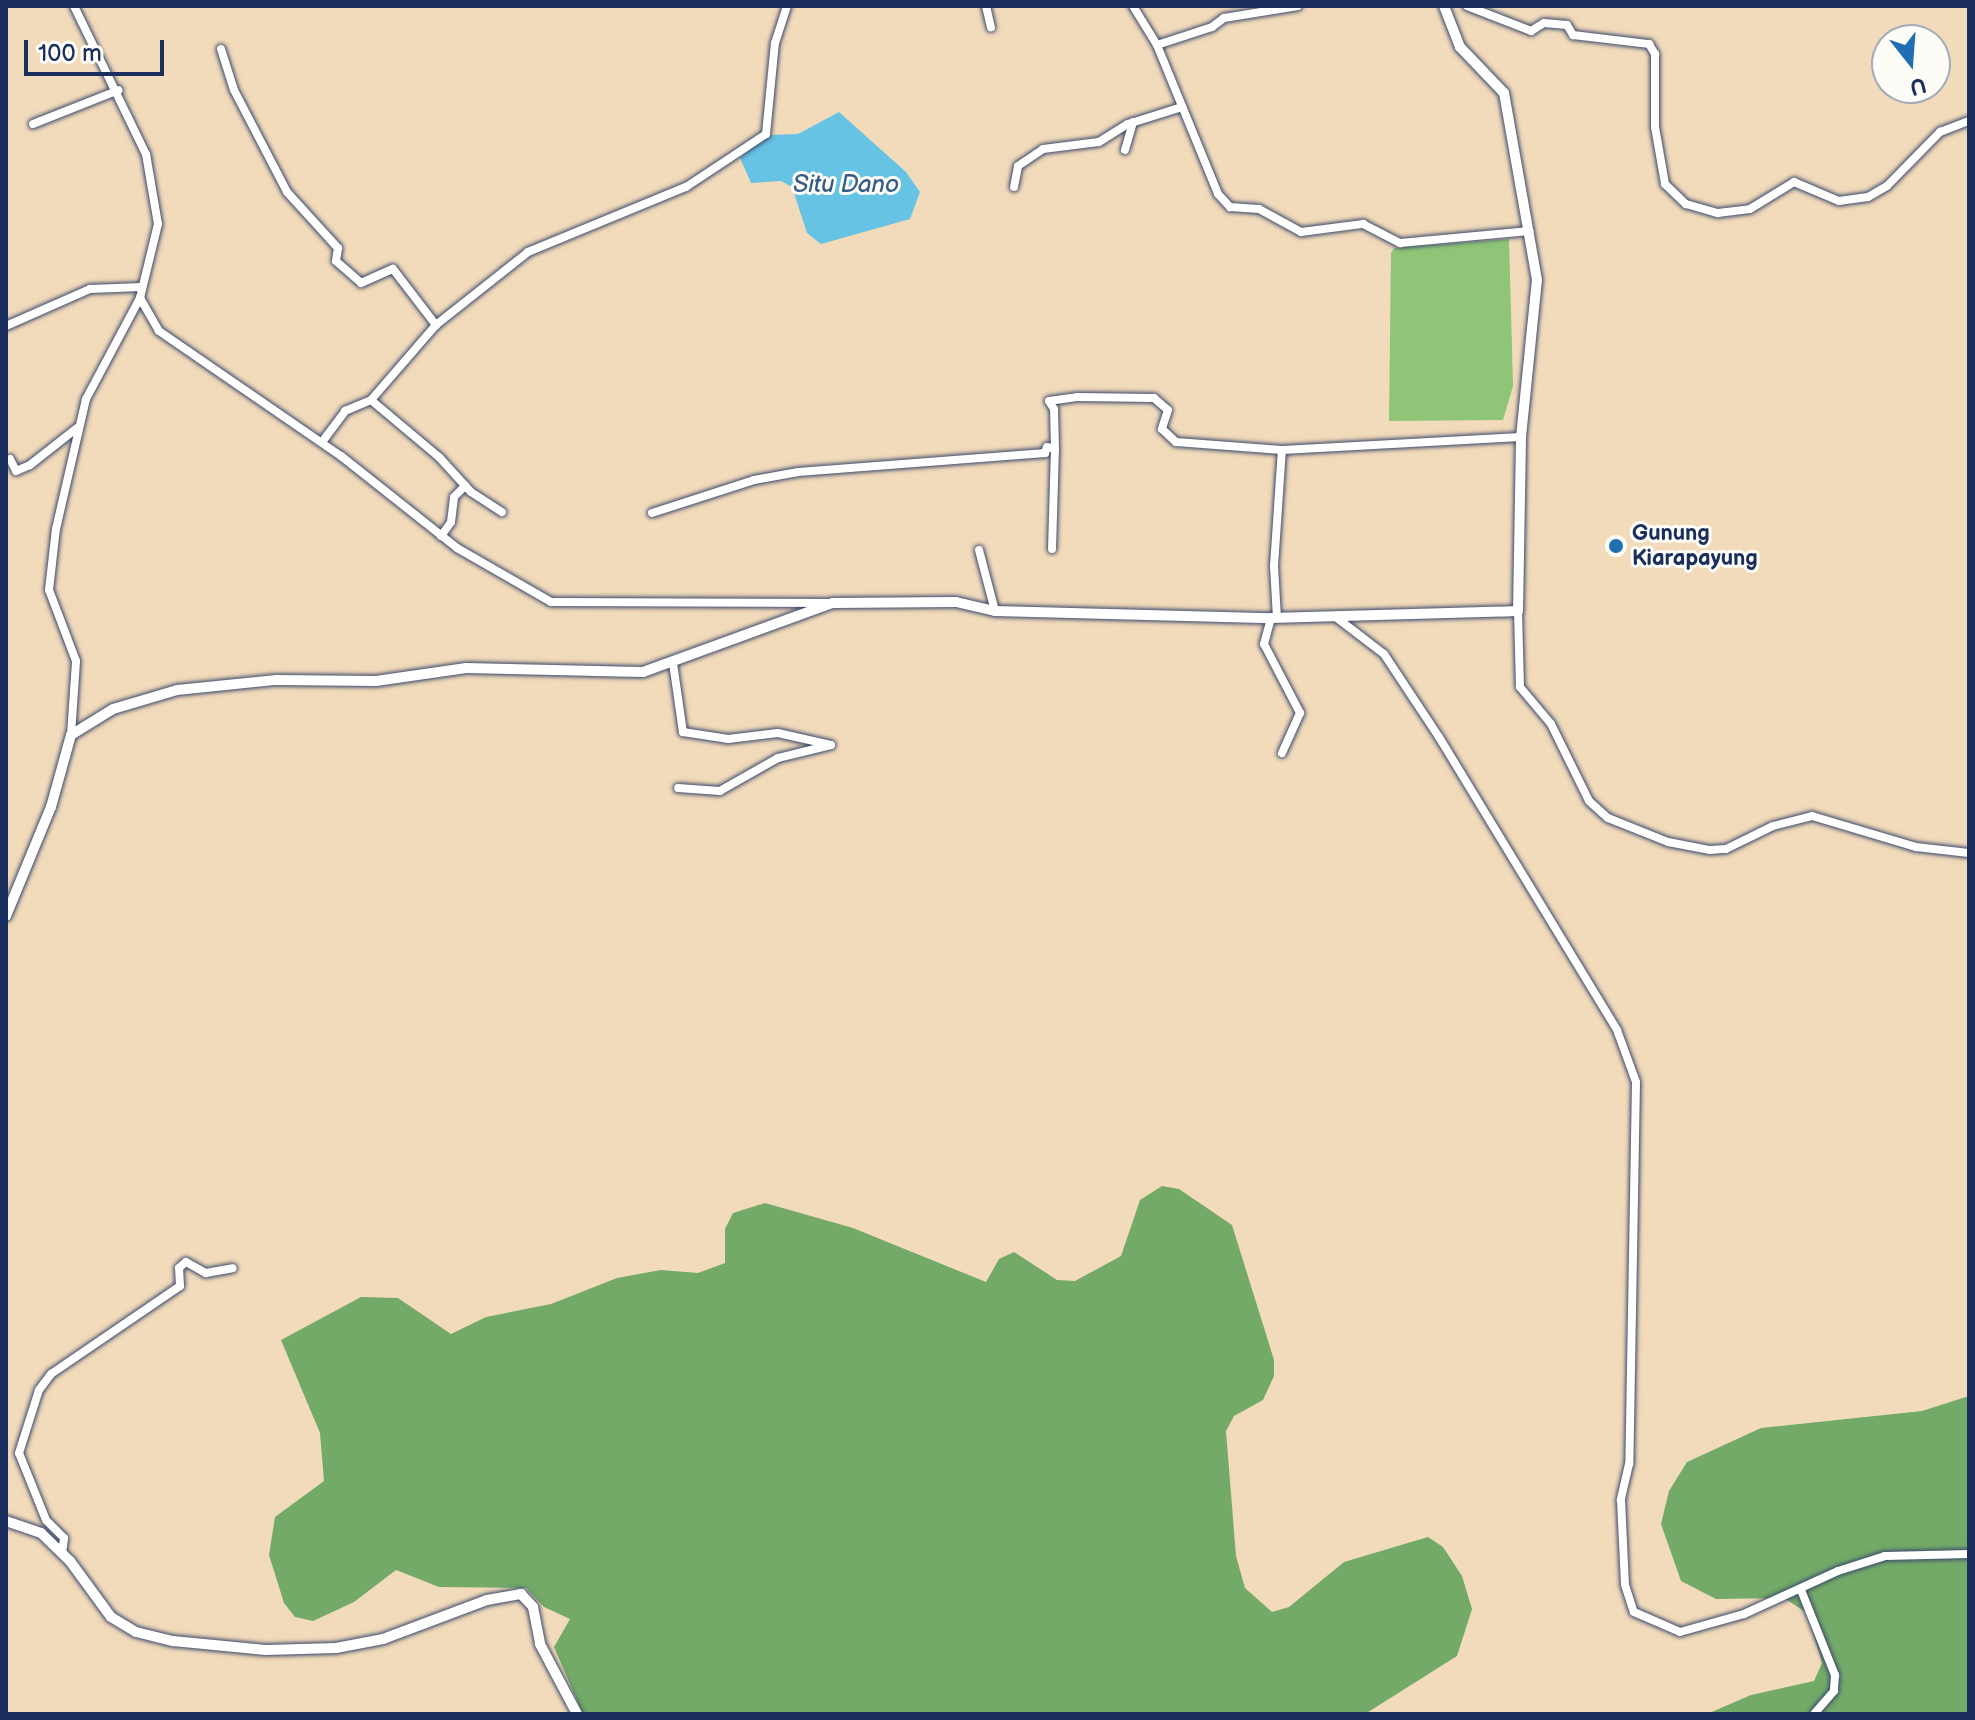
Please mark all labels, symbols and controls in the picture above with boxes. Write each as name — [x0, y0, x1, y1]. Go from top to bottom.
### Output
scale bar — [28, 24, 168, 74]
north arrow — [1871, 24, 1951, 104]
text: 100 m — [38, 39, 102, 68]
text: U — [1906, 70, 1929, 101]
water label: Situ Dano — [793, 171, 899, 199]
place label: Gunung Kiarapayung — [1632, 520, 1758, 572]
marker: Gunung Kiarapayung — [1607, 537, 1625, 555]

